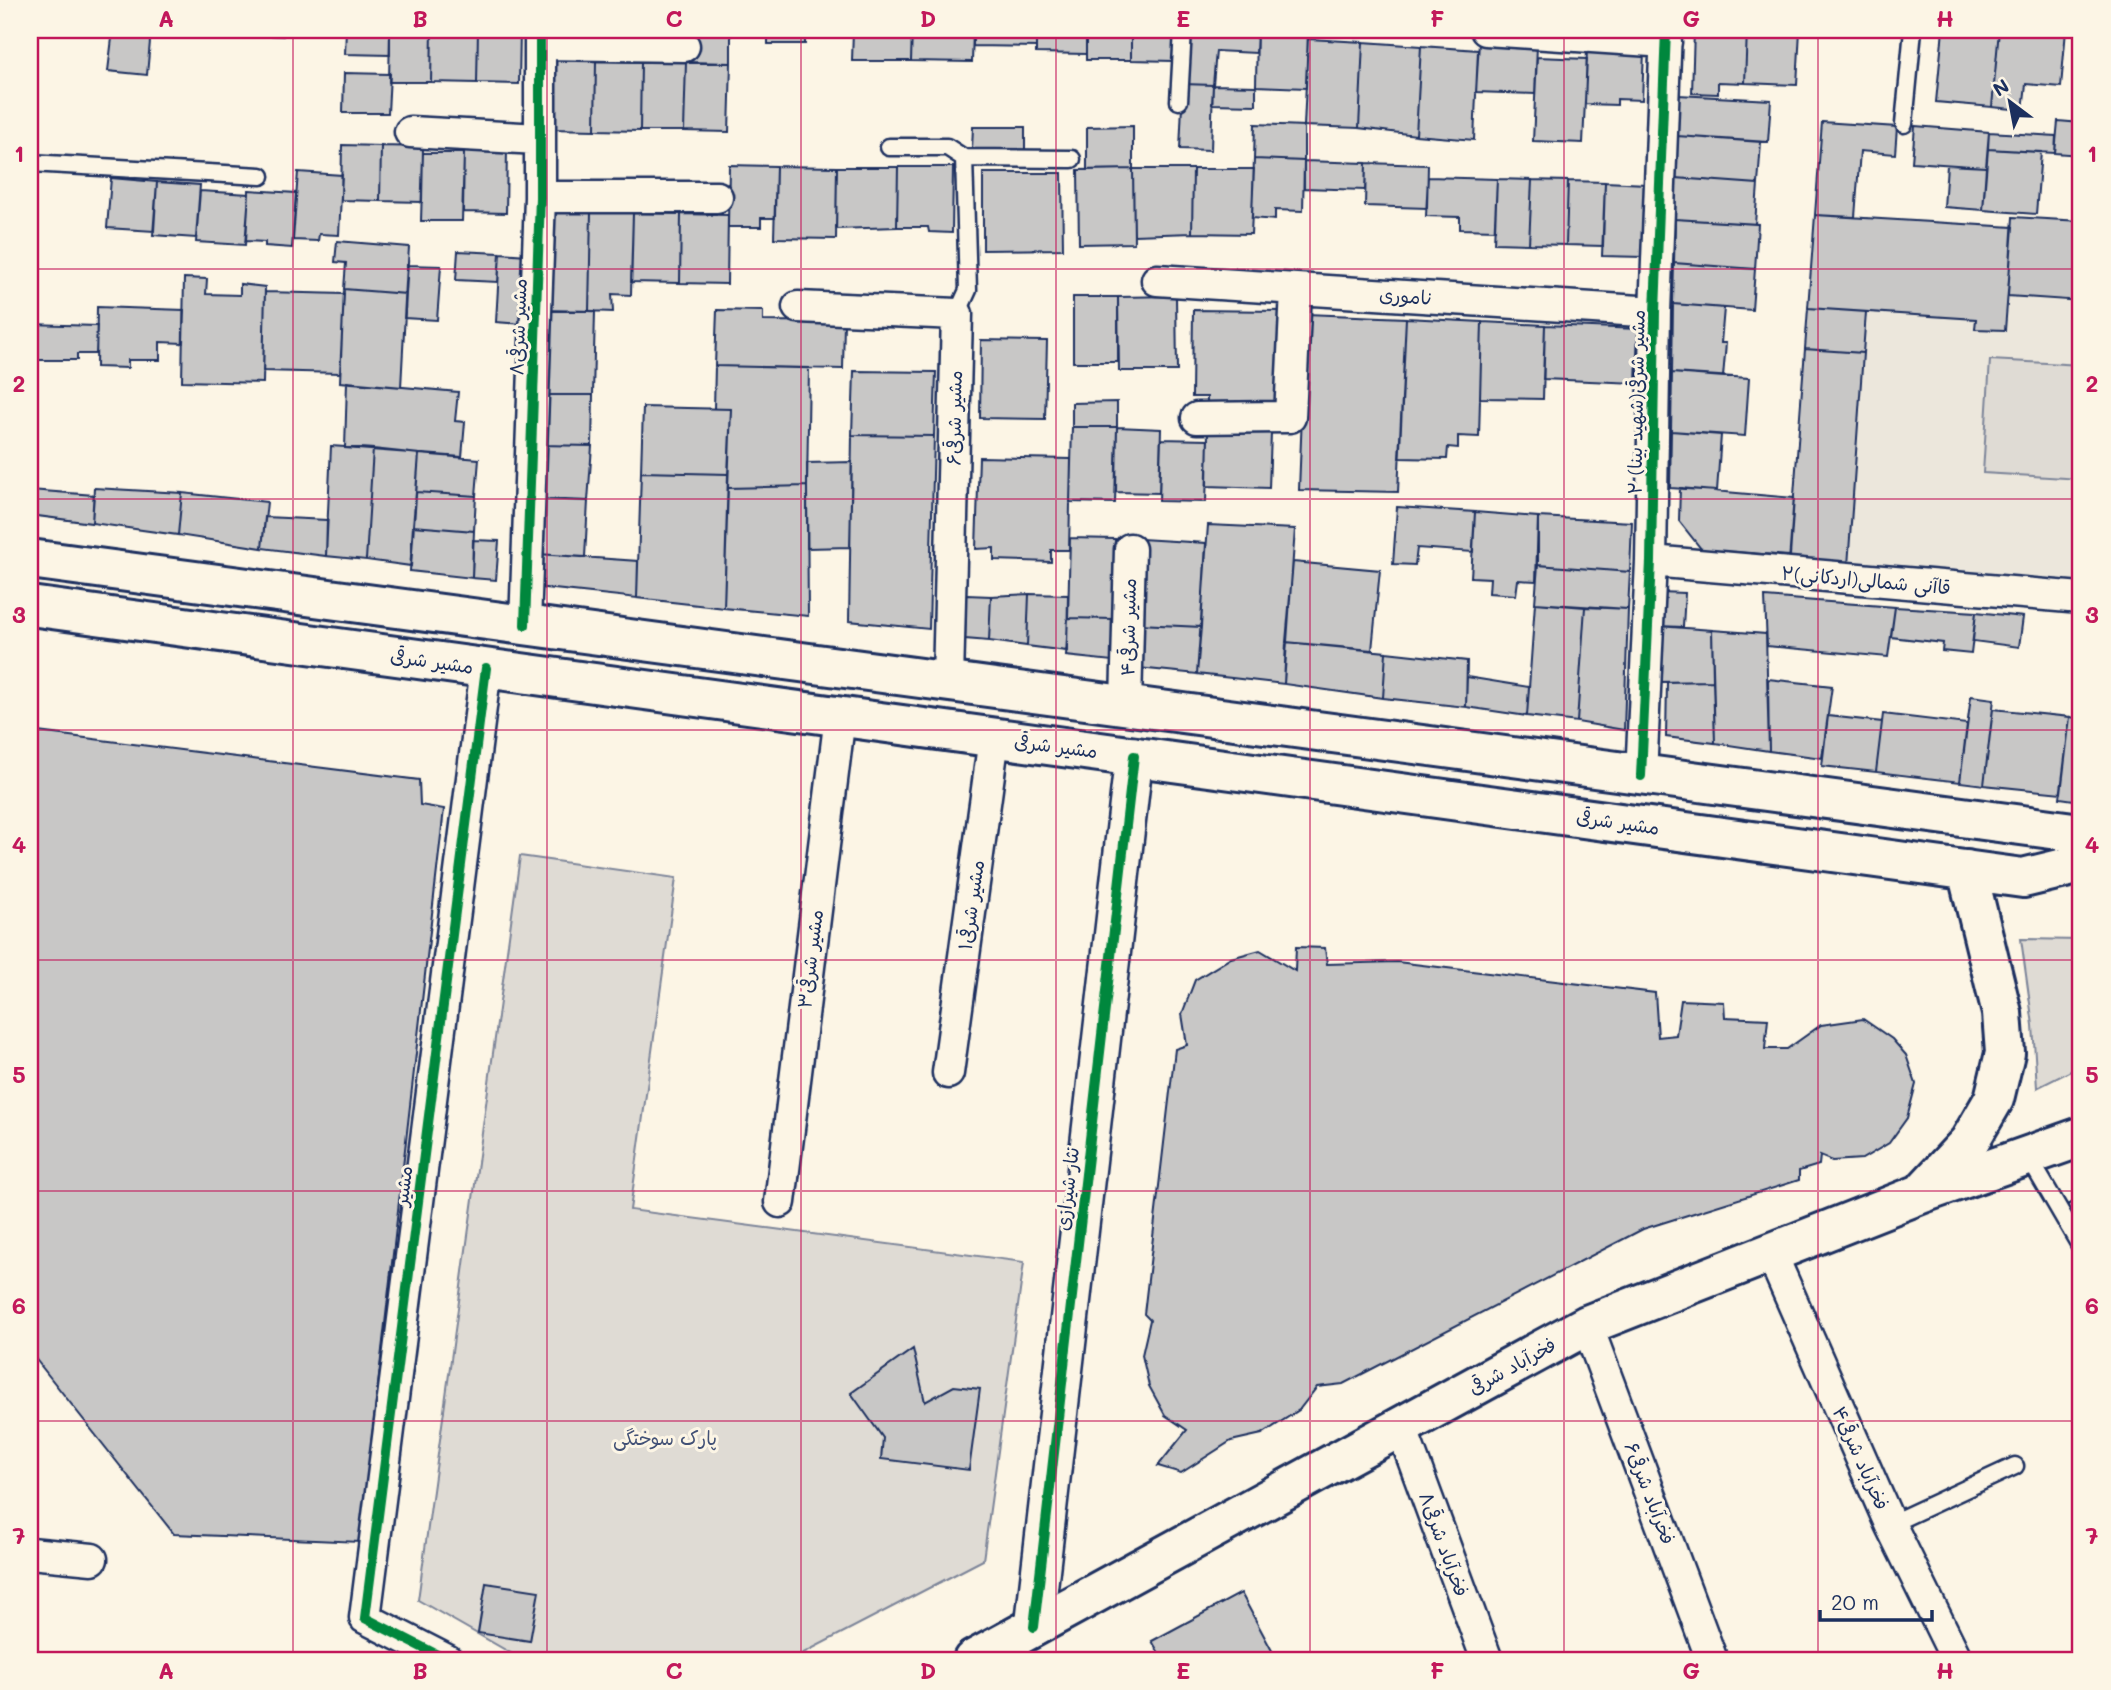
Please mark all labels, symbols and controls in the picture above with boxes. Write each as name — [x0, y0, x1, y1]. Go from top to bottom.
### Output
text: A — [158, 3, 174, 33]
text: B — [412, 3, 428, 33]
text: C — [665, 3, 683, 33]
text: D — [920, 3, 936, 33]
text: E — [1176, 3, 1190, 33]
text: F — [1430, 3, 1444, 33]
text: G — [1682, 3, 1700, 33]
text: H — [1936, 3, 1954, 33]
north arrow — [1974, 66, 2044, 136]
text: N — [1988, 73, 2013, 102]
text: 1 — [14, 138, 24, 168]
text: 1 — [2087, 138, 2097, 168]
street label: مشیر شرقی۸ — [503, 278, 532, 376]
street label: ناموری — [1378, 281, 1434, 310]
street label: ۲ مشیر شرقی(شهید بینا) — [1621, 309, 1650, 495]
text: 2 — [13, 368, 25, 398]
text: 2 — [2086, 368, 2098, 398]
street label: ۶مشیر شرقی — [940, 370, 967, 466]
street label: ۲قاآنی شمالی(اردکانی) — [1780, 560, 1952, 600]
street label: ۴مشیر شرقی — [1114, 578, 1141, 676]
text: 3 — [12, 599, 26, 629]
text: 3 — [2085, 599, 2099, 629]
street label: مشیر شرقی — [389, 642, 475, 679]
street label: مشیر شرقی — [1013, 728, 1099, 763]
street label: مشیر شرقی — [1575, 803, 1661, 840]
text: 4 — [12, 829, 26, 859]
text: 4 — [2085, 829, 2099, 859]
street label: ۱مشیر شرقی — [952, 858, 989, 952]
street label: ۳مشیر شرقی — [791, 908, 828, 1010]
text: 5 — [12, 1059, 26, 1089]
text: 5 — [2085, 1059, 2099, 1089]
street label: نثار شیرازی — [1049, 1146, 1084, 1232]
street label: مشیر — [387, 1164, 417, 1209]
text: 6 — [12, 1290, 26, 1320]
text: 6 — [2085, 1290, 2099, 1320]
street label: فخرآباد شرقی — [1464, 1331, 1560, 1400]
street label: فخرآباد شرقی۴ — [1828, 1402, 1895, 1513]
park label: پارک سوختگی — [613, 1425, 717, 1451]
street label: فخرآباد شرقی۶ — [1619, 1438, 1681, 1548]
street label: فخرآباد شرقی۸ — [1414, 1488, 1475, 1600]
text: 7 — [13, 1520, 26, 1550]
text: 7 — [2086, 1520, 2099, 1550]
scale bar — [1820, 1578, 1932, 1622]
text: 20 m — [1831, 1588, 1879, 1615]
text: A — [158, 1655, 174, 1685]
text: B — [412, 1655, 428, 1685]
text: C — [665, 1655, 683, 1685]
text: D — [920, 1655, 936, 1685]
text: E — [1176, 1655, 1190, 1685]
text: F — [1430, 1655, 1444, 1685]
text: G — [1682, 1655, 1700, 1685]
text: H — [1936, 1655, 1954, 1685]

